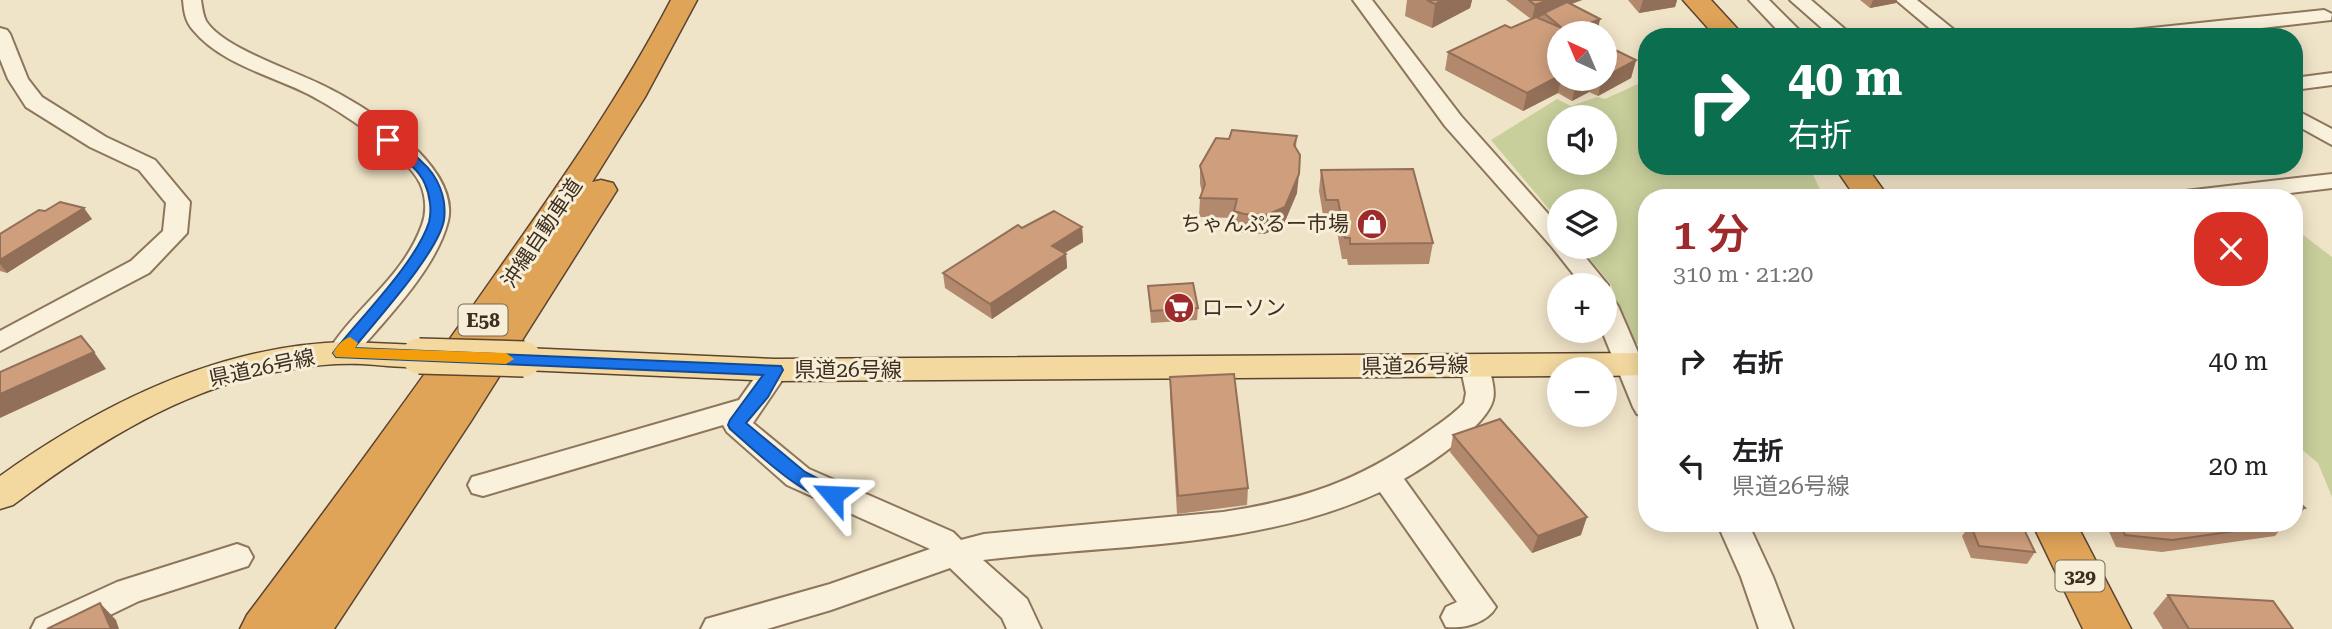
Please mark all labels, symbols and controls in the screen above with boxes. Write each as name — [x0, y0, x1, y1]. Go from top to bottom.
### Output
north arrow — [1547, 21, 1617, 91]
map controls — [1547, 21, 1617, 427]
text: 40 m — [1788, 50, 1903, 107]
icon: right — [1673, 56, 1764, 147]
button: sound — [1547, 105, 1617, 175]
pin — [358, 110, 418, 170]
text: 右折 — [1788, 116, 1852, 154]
icon: arrive — [369, 121, 407, 159]
street label: 沖縄自動車道 — [497, 174, 587, 292]
button: layers — [1547, 189, 1617, 259]
shop icon: ちゃんぷるー市場 — [1355, 207, 1389, 241]
text: 1 分 — [1673, 210, 1749, 259]
place label: ちゃんぷるー市場 — [1181, 212, 1349, 236]
button: close — [2194, 212, 2268, 286]
text: 310 m · 21:20 — [1673, 261, 1813, 288]
button: + — [1547, 273, 1617, 343]
supermarket icon: ローソン — [1162, 291, 1196, 325]
place label: ローソン — [1202, 296, 1286, 320]
road number: E58 — [458, 304, 508, 336]
icon: right — [1673, 342, 1711, 380]
street label: 県道26号線 — [207, 345, 317, 391]
text: 40 m — [2209, 346, 2268, 376]
text: 右折 — [1732, 348, 1784, 378]
street label: 県道26号線 — [1361, 353, 1469, 379]
button: − — [1547, 357, 1617, 427]
street label: 県道26号線 — [794, 358, 902, 382]
text: 左折 — [1732, 436, 1784, 466]
icon: left — [1673, 447, 1711, 485]
text: 20 m — [2209, 451, 2268, 481]
position arrow — [796, 458, 870, 532]
text: 県道26号線 — [1732, 473, 1850, 500]
road number: 329 — [2056, 561, 2104, 592]

